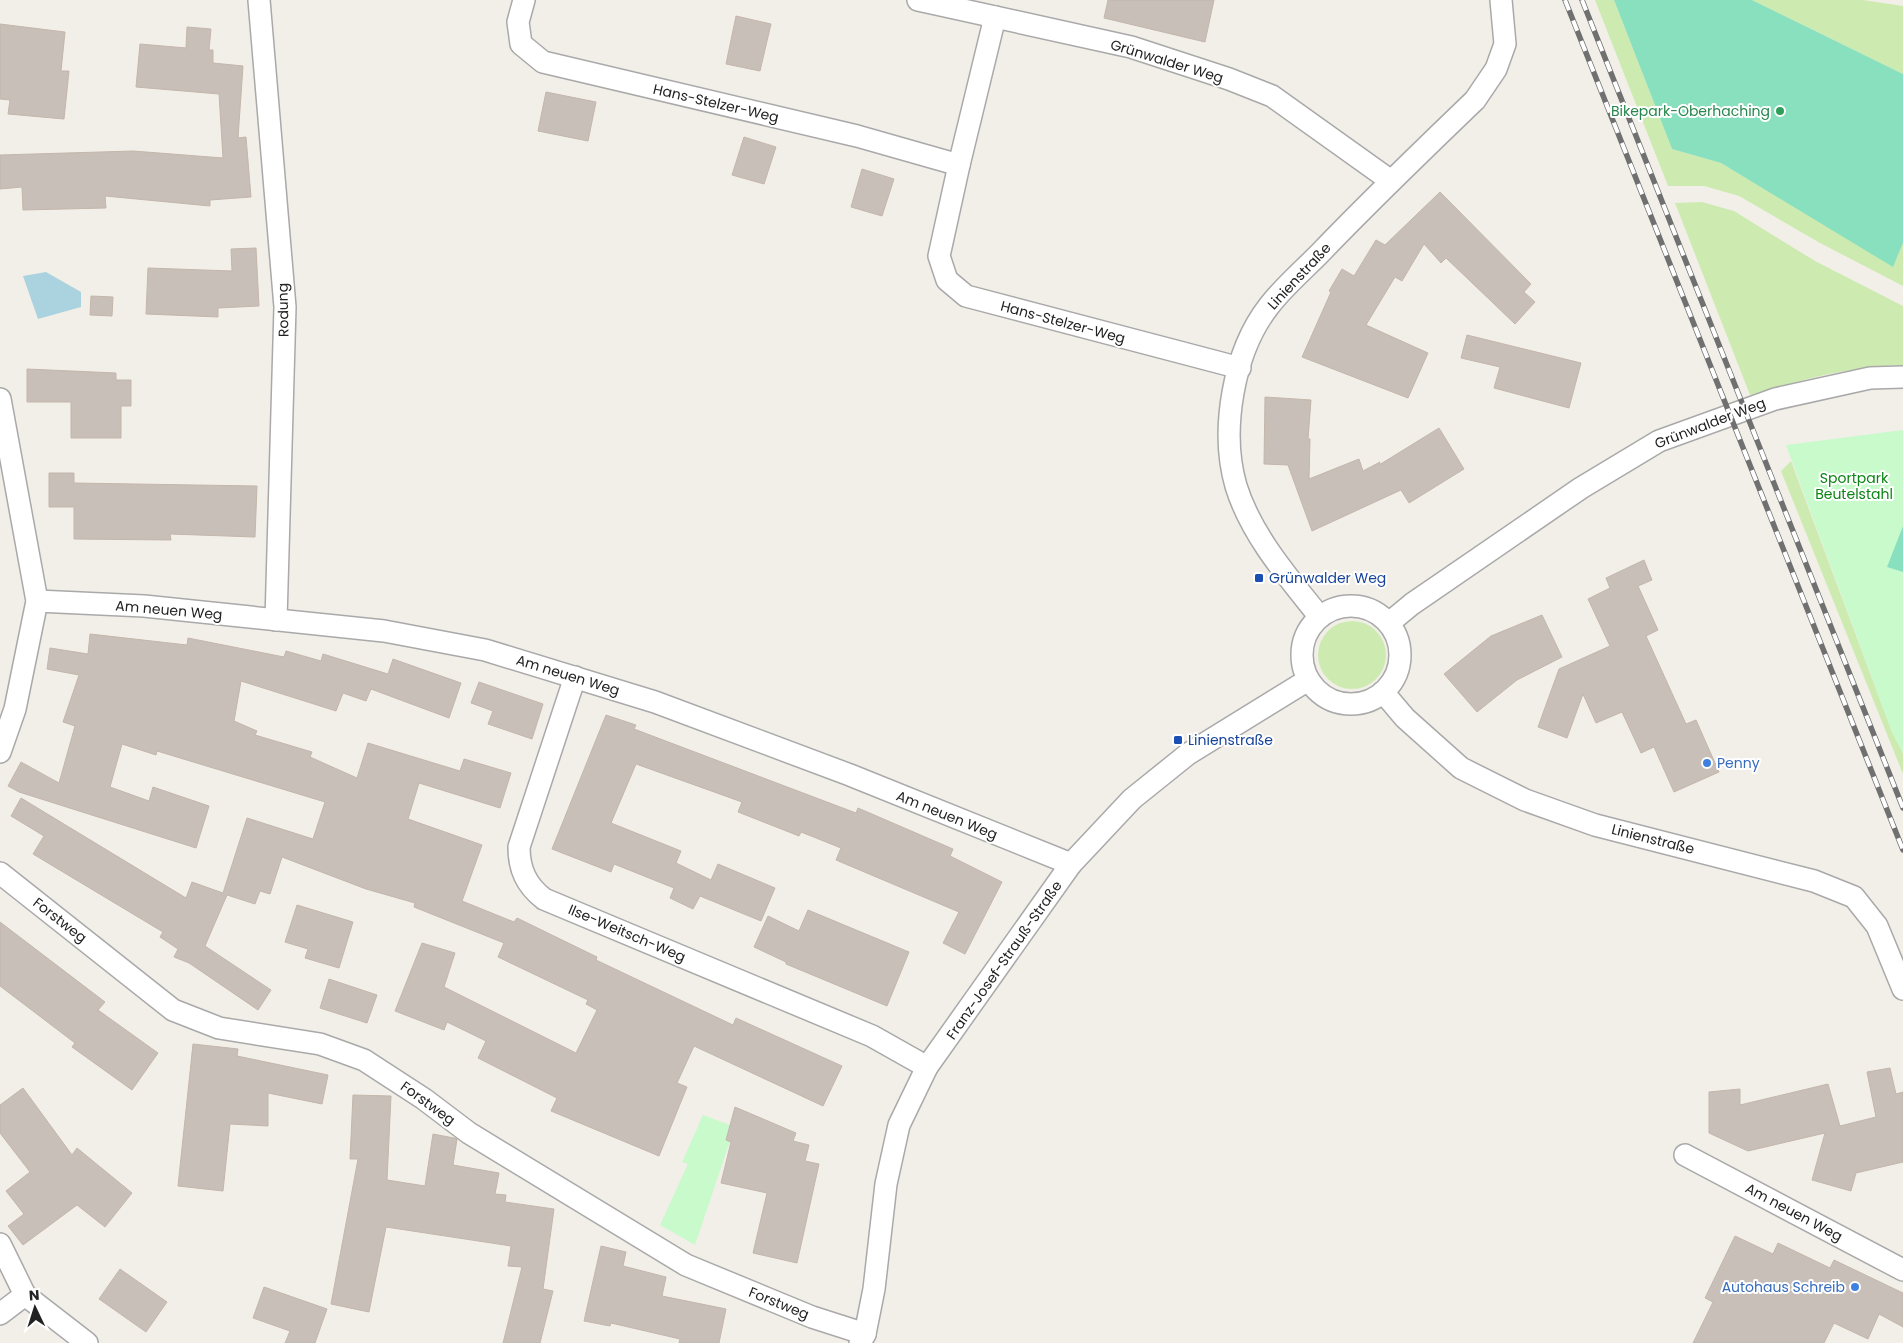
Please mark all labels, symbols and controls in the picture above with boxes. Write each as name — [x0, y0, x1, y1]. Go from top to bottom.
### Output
street label: Grünwalder Weg — [1108, 34, 1226, 88]
street label: Hans-Stelzer-Weg — [651, 79, 781, 127]
place label: Bikepark-Oberhaching — [1611, 101, 1770, 121]
marker: Bikepark-Oberhaching — [1774, 105, 1786, 117]
street label: Linienstraße — [1263, 238, 1335, 314]
street label: Rodung — [273, 283, 293, 337]
street label: Hans-Stelzer-Weg — [998, 296, 1128, 348]
street label: Grünwalder Weg — [1652, 393, 1768, 453]
park label: Sportpark Beutelstahl — [1815, 468, 1893, 504]
place label: Grünwalder Weg — [1269, 568, 1386, 588]
marker: Grünwalder Weg — [1253, 572, 1265, 584]
street label: Am neuen Weg — [115, 595, 223, 625]
street label: Am neuen Weg — [514, 650, 622, 700]
place label: Linienstraße — [1188, 730, 1273, 750]
marker: Linienstraße — [1172, 734, 1184, 746]
place label: Penny — [1717, 753, 1760, 773]
marker: Penny — [1701, 757, 1713, 769]
street label: Am neuen Weg — [893, 786, 1001, 844]
street label: Linienstraße — [1609, 819, 1697, 859]
street label: Franz-Josef-Strauß-Straße — [941, 876, 1067, 1044]
street label: Forstweg — [29, 893, 91, 947]
street label: Ilse-Weitsch-Weg — [565, 899, 689, 967]
street label: Forstweg — [397, 1076, 459, 1130]
street label: Am neuen Weg — [1742, 1178, 1846, 1246]
place label: Autohaus Schreib — [1722, 1277, 1845, 1297]
marker: Autohaus Schreib — [1849, 1281, 1861, 1293]
street label: Forstweg — [746, 1282, 812, 1324]
north arrow — [10, 1283, 60, 1333]
text: N — [28, 1285, 40, 1305]

